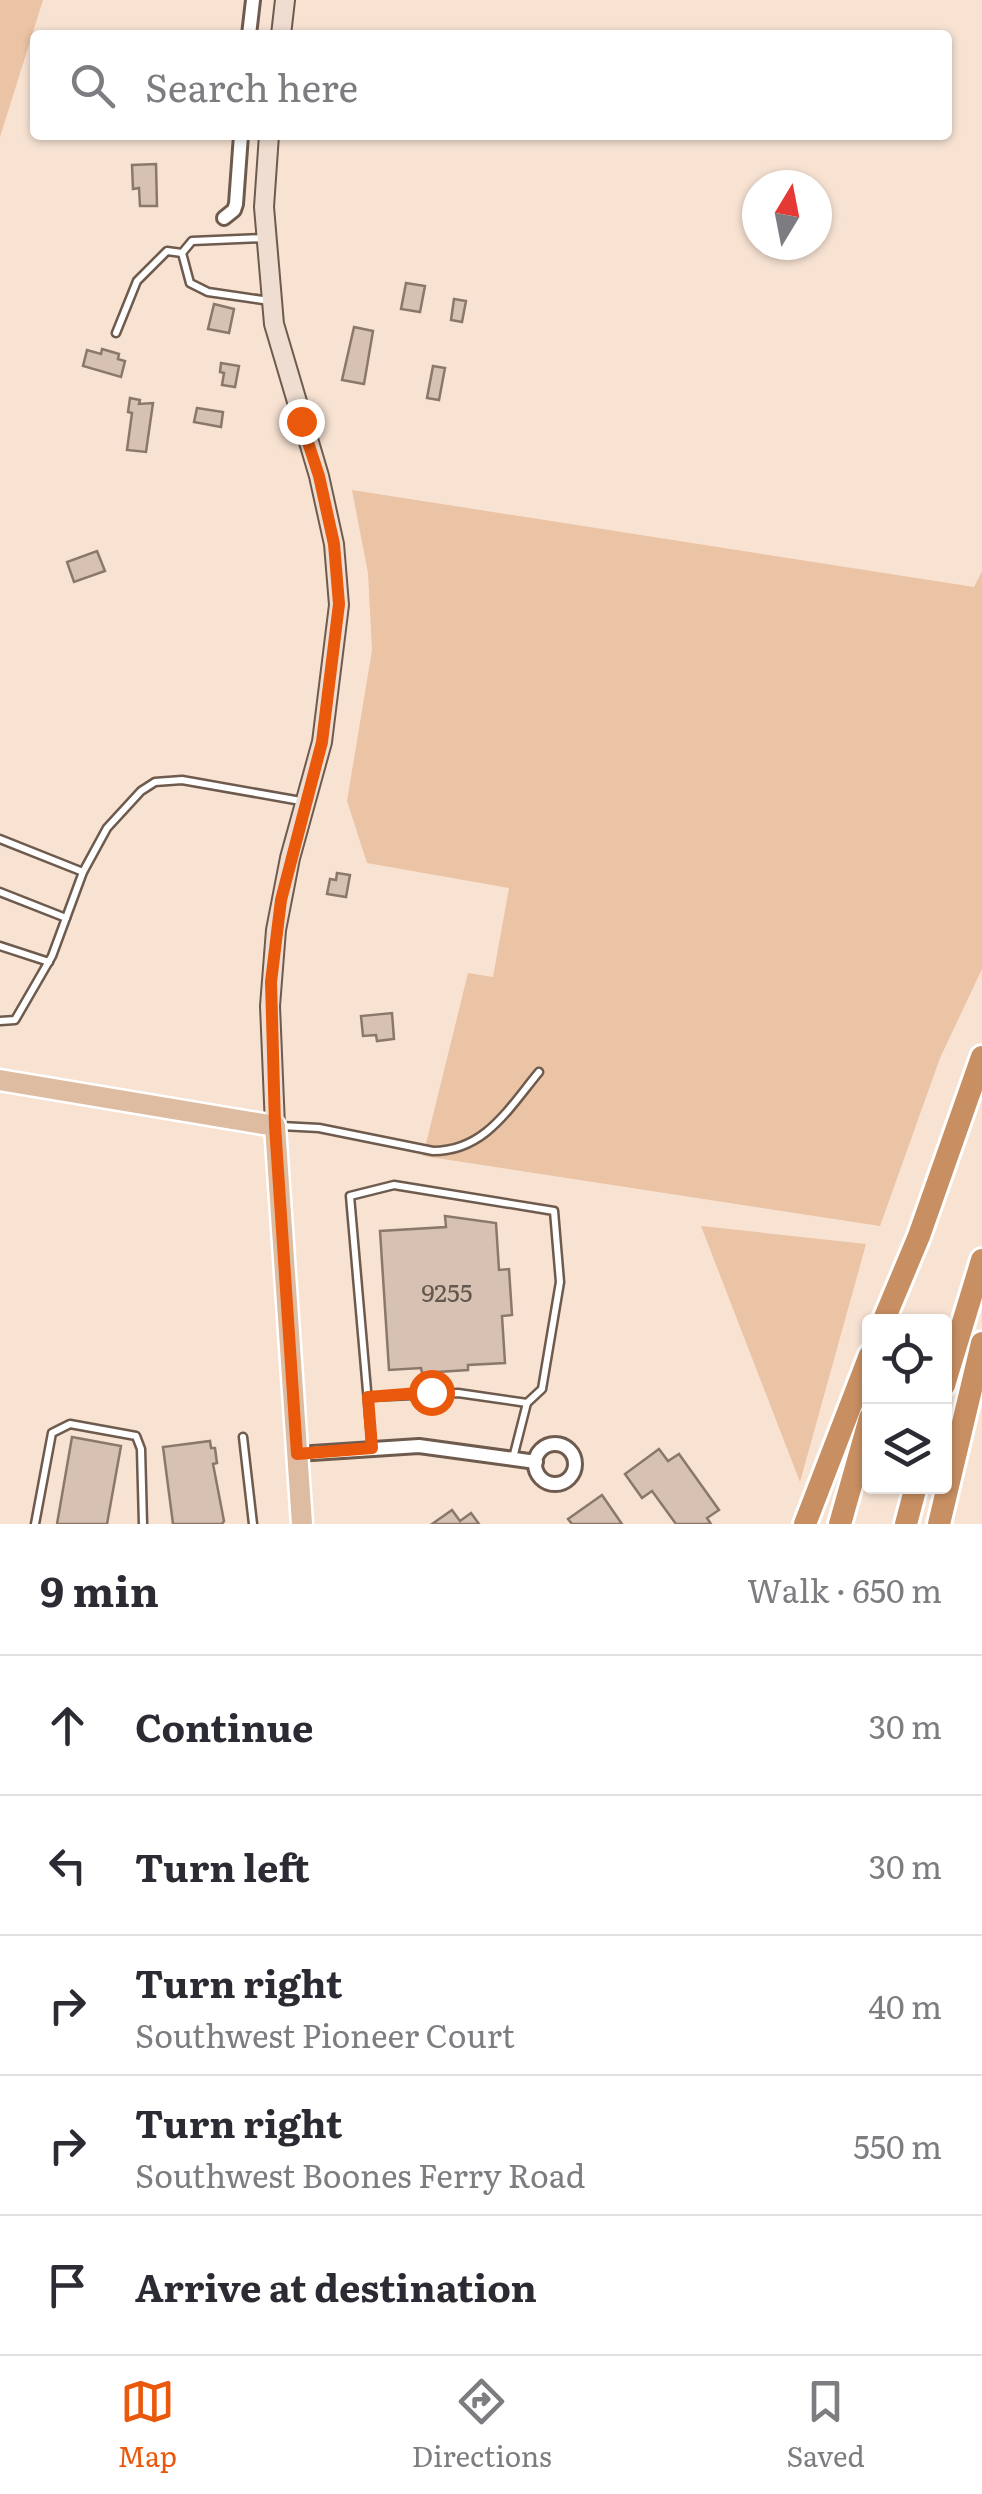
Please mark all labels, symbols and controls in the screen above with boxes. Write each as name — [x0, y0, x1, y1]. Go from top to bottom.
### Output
search box — [30, 30, 952, 140]
text: Search here — [145, 57, 358, 114]
icon: search — [65, 58, 120, 113]
north arrow — [742, 170, 832, 260]
route end — [279, 399, 325, 445]
house number: 9255 — [422, 1273, 472, 1310]
map controls — [862, 1314, 952, 1494]
button: locate — [862, 1314, 952, 1404]
route start — [409, 1370, 455, 1416]
button: layers — [862, 1404, 952, 1494]
text: 9 min — [40, 1558, 159, 1620]
text: Walk · 650 m — [747, 1565, 942, 1613]
text: Continue — [135, 1697, 313, 1754]
icon: ahead — [40, 1698, 95, 1753]
text: 30 m — [869, 1701, 942, 1749]
text: Turn left — [135, 1837, 310, 1894]
icon: left — [40, 1838, 95, 1893]
text: 30 m — [869, 1841, 942, 1889]
text: Turn right — [135, 1953, 342, 2010]
icon: right — [40, 1978, 95, 2033]
text: 40 m — [868, 1981, 942, 2029]
text: Southwest Pioneer Court — [135, 2010, 515, 2058]
text: Turn right — [135, 2093, 342, 2150]
icon: right — [40, 2118, 95, 2173]
text: 550 m — [854, 2121, 942, 2169]
text: Southwest Boones Ferry Road — [135, 2150, 585, 2198]
text: Arrive at destination — [135, 2257, 537, 2314]
icon: arrive — [40, 2258, 95, 2313]
tab: Map — [117, 2374, 177, 2476]
tab: Directions — [412, 2374, 552, 2476]
tab: Saved — [787, 2374, 865, 2476]

